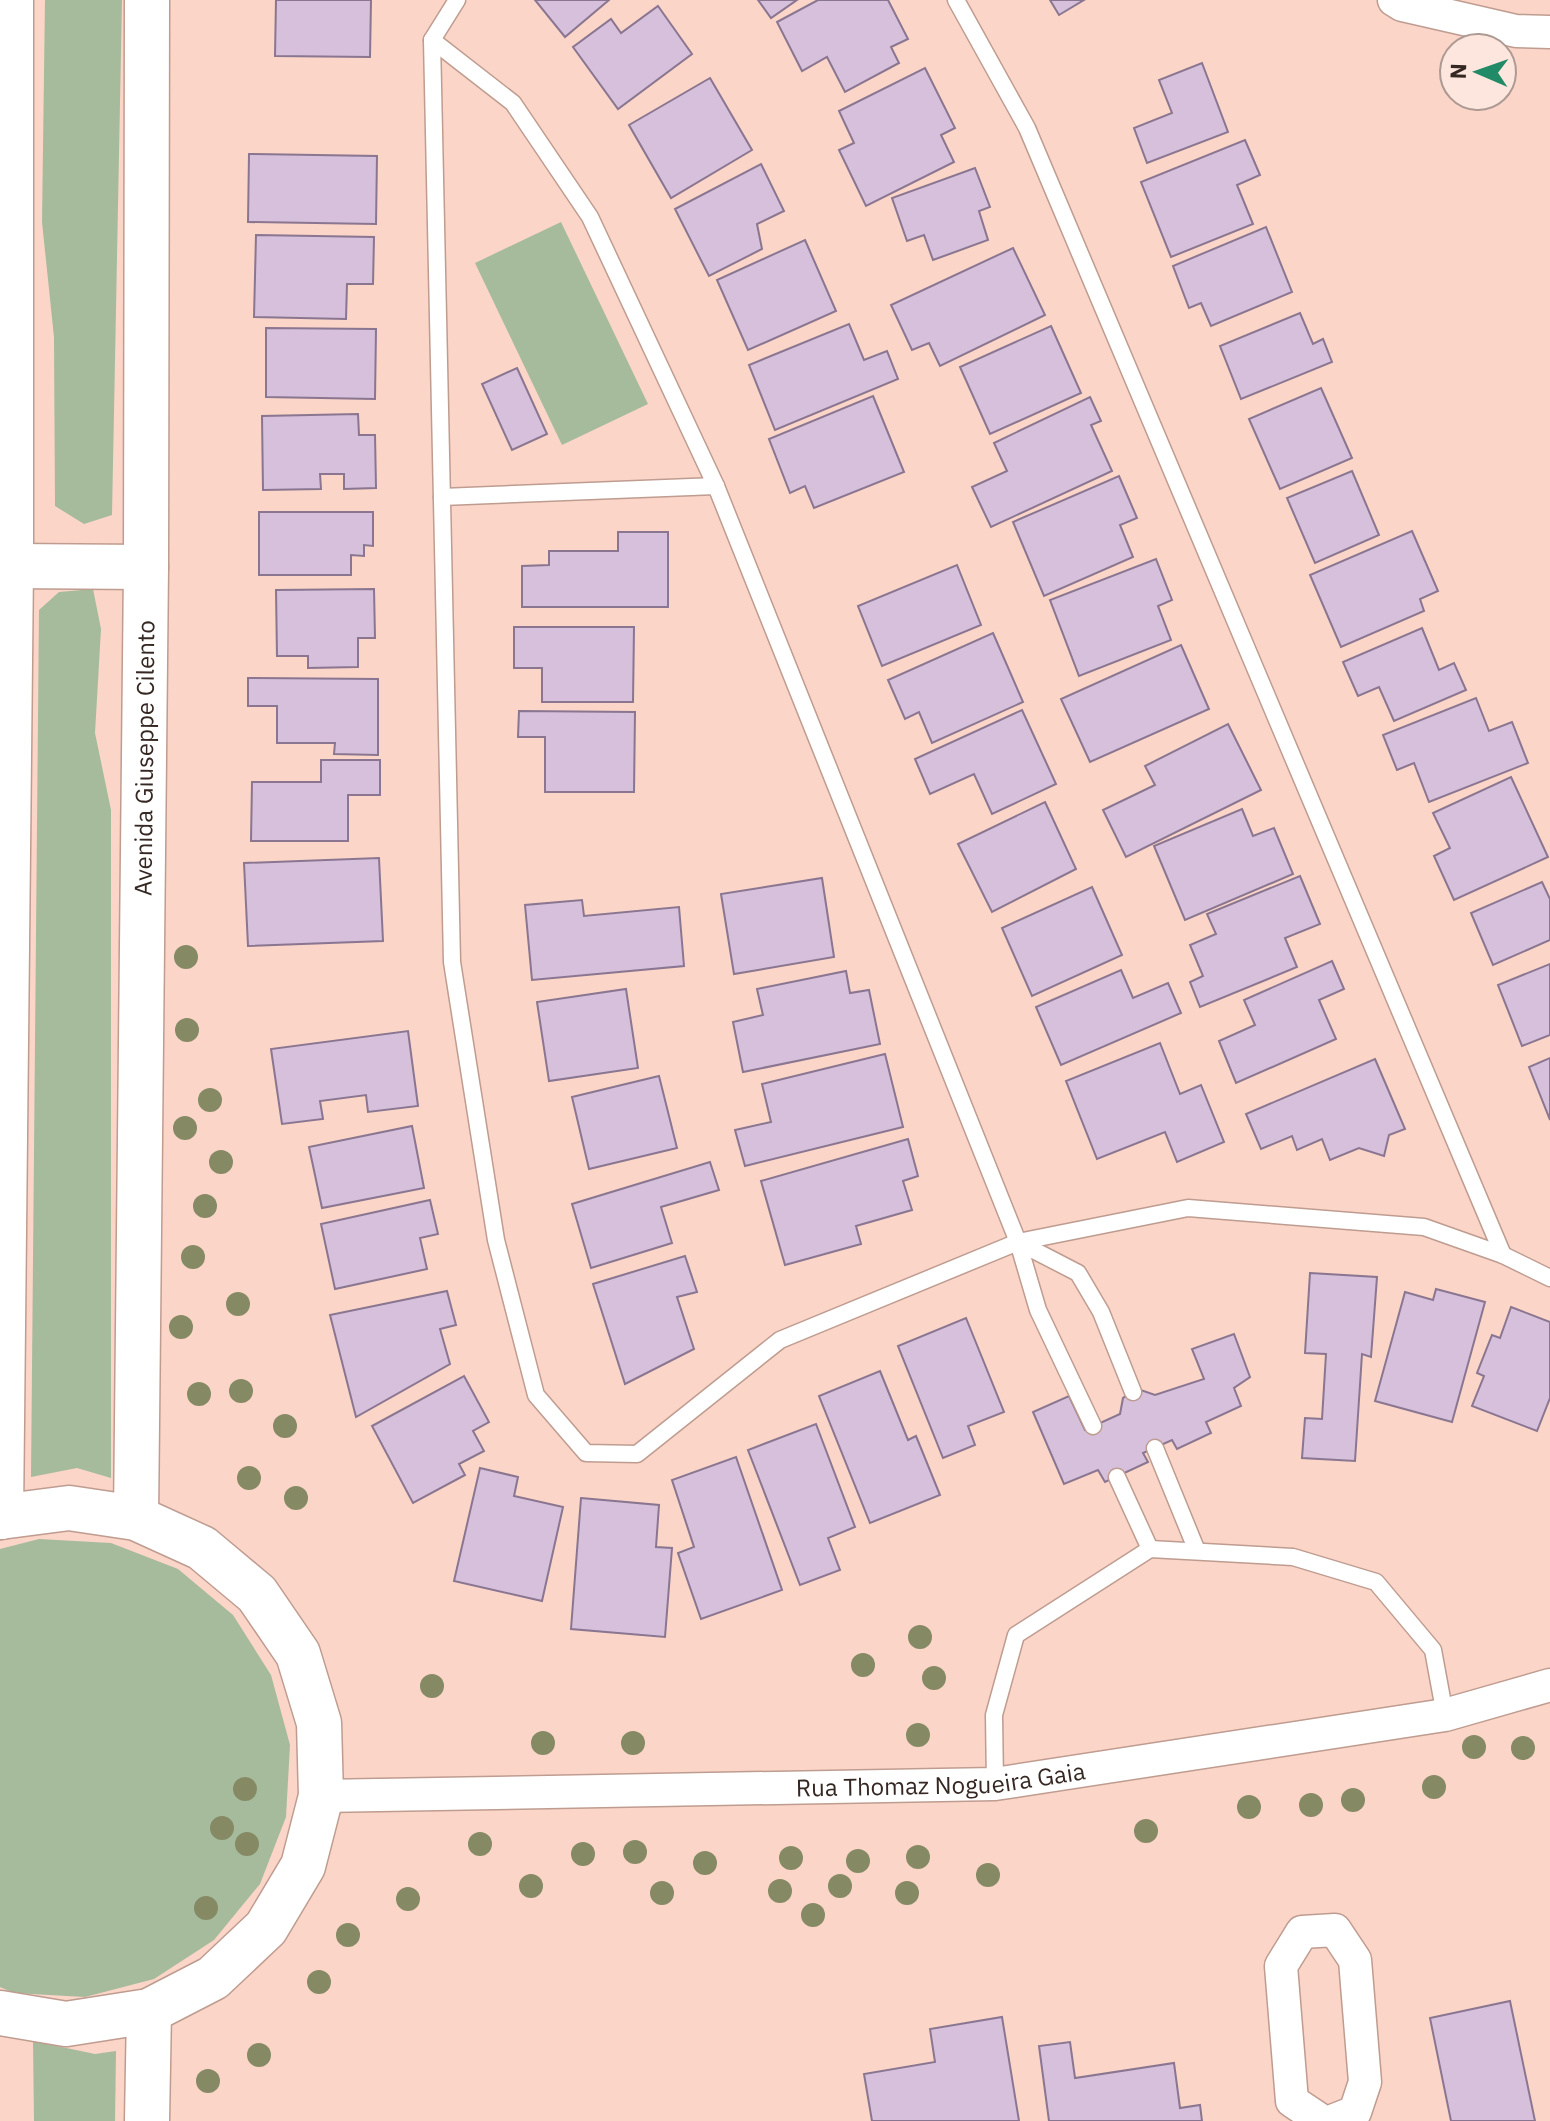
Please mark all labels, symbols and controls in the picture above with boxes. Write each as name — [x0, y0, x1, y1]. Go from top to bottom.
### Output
north arrow — [1438, 32, 1518, 112]
text: N — [1443, 63, 1472, 80]
street label: Avenida Giuseppe Cilento — [127, 620, 161, 896]
street label: Rua Thomaz Nogueira Gaia — [795, 1754, 1088, 1804]

